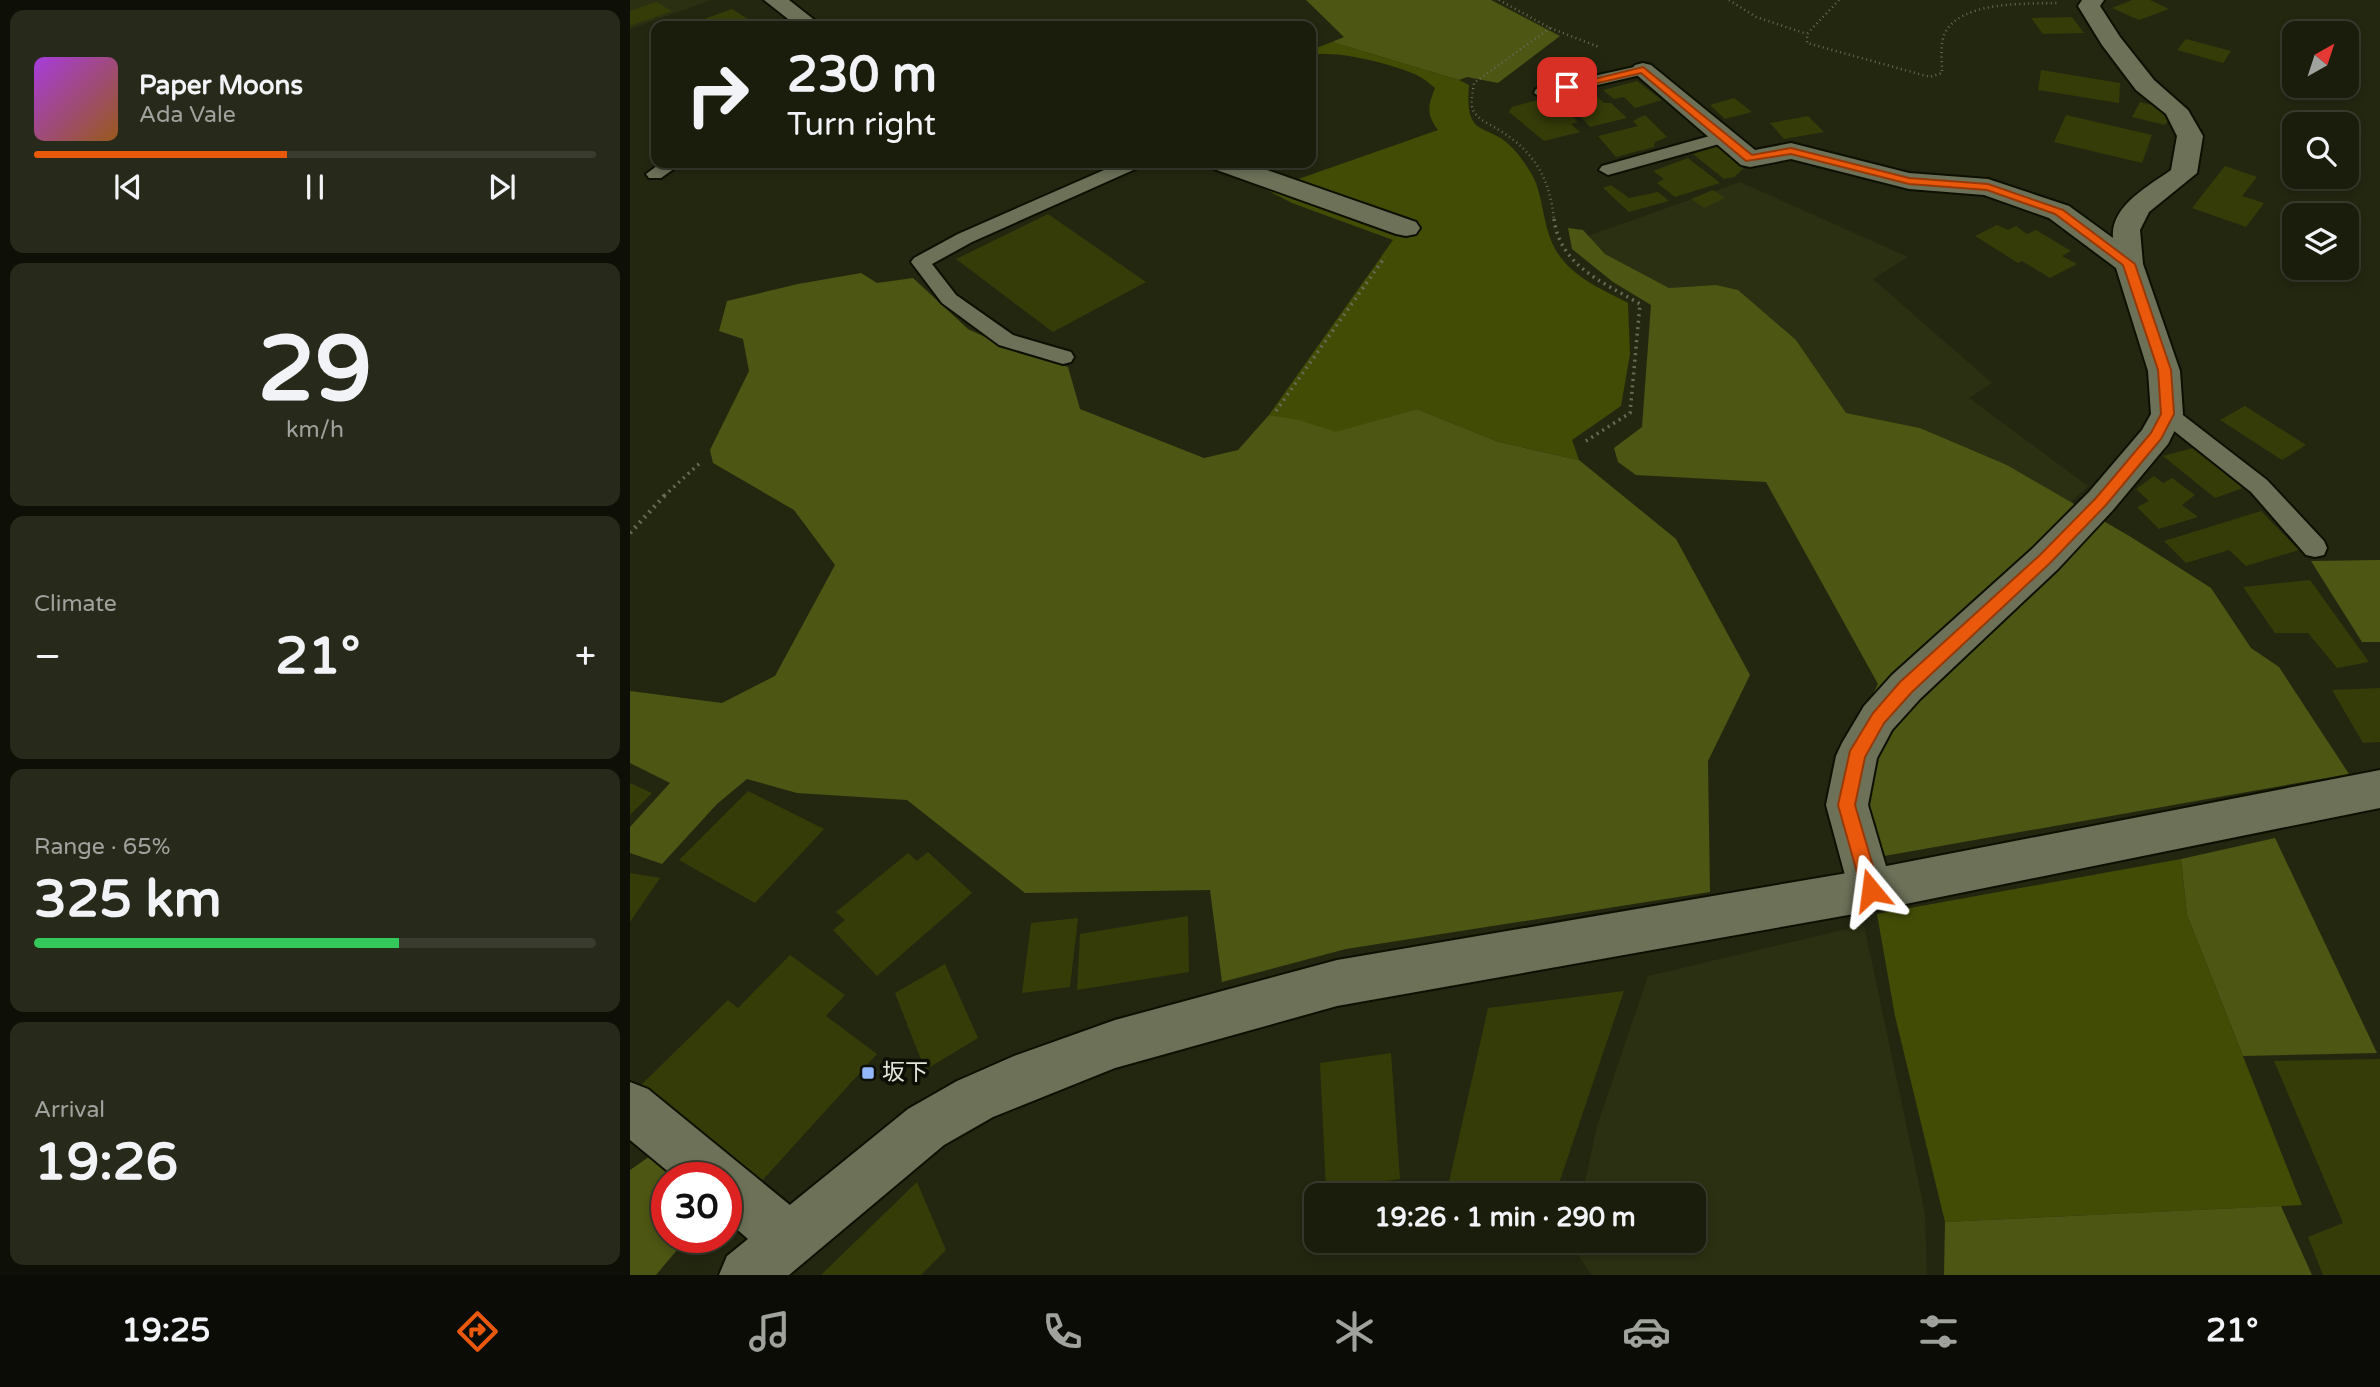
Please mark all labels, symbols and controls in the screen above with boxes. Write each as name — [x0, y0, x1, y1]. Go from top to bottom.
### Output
north arrow — [2282, 21, 2359, 98]
map controls — [2282, 21, 2359, 280]
text: 230 m — [787, 46, 937, 105]
icon: right — [672, 49, 763, 140]
pin — [1537, 57, 1597, 117]
icon: arrive — [1548, 68, 1586, 106]
text: Paper Moons — [139, 70, 303, 101]
text: Ada Vale — [139, 101, 236, 129]
text: Turn right — [787, 106, 936, 144]
button: search — [2282, 112, 2359, 189]
icon: previous — [109, 168, 147, 206]
icon: pause — [296, 168, 334, 206]
icon: next — [483, 168, 521, 206]
button: layers — [2282, 203, 2359, 280]
text: 29 — [258, 315, 372, 425]
text: km/h — [286, 416, 344, 444]
text: Climate — [34, 590, 117, 618]
text: 21° — [275, 625, 360, 688]
text: − — [34, 634, 61, 680]
text: + — [575, 634, 596, 680]
text: Range · 65% — [34, 833, 170, 861]
position arrow — [1834, 853, 1908, 927]
text: 325 km — [34, 868, 222, 931]
place label: 坂下 — [882, 1059, 928, 1087]
marker: 坂下 — [860, 1065, 876, 1081]
text: Arrival — [34, 1096, 105, 1124]
text: 19:26 — [34, 1131, 178, 1194]
speed limit sign: 30 — [651, 1162, 742, 1253]
text: 19:26 · 1 min · 290 m — [1374, 1202, 1636, 1233]
icon: directions — [453, 1307, 502, 1356]
icon: music — [745, 1307, 794, 1356]
icon: phone — [1038, 1307, 1087, 1356]
icon: climate — [1330, 1307, 1379, 1356]
icon: car — [1622, 1307, 1671, 1356]
icon: filters — [1914, 1307, 1963, 1356]
text: 19:25 — [122, 1312, 210, 1350]
text: 21° — [2206, 1312, 2258, 1350]

